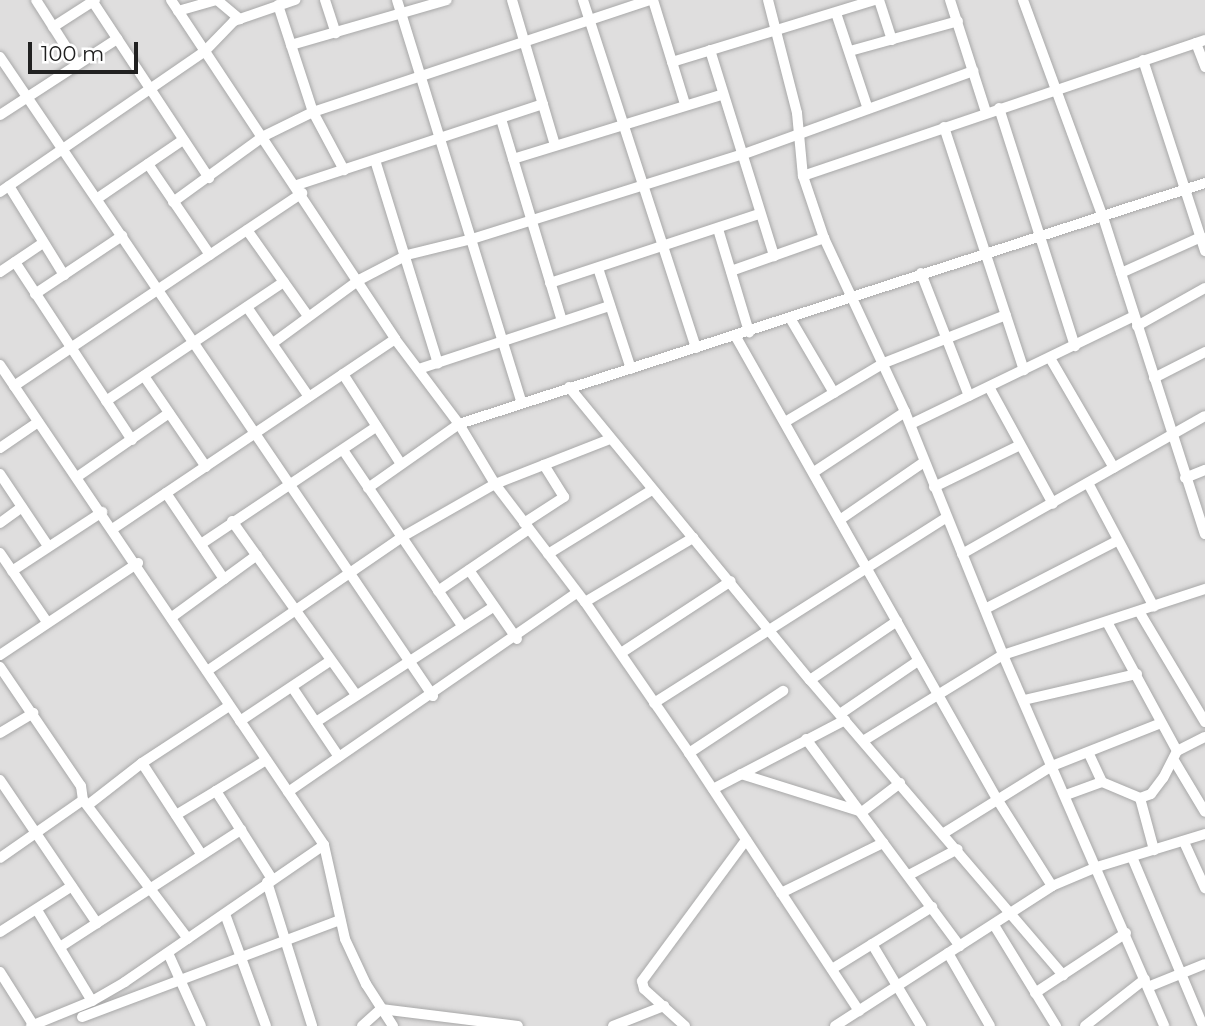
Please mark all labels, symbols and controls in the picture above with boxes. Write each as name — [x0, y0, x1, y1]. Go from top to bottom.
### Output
scale bar — [32, 28, 142, 72]
text: 100 m — [41, 41, 104, 66]

